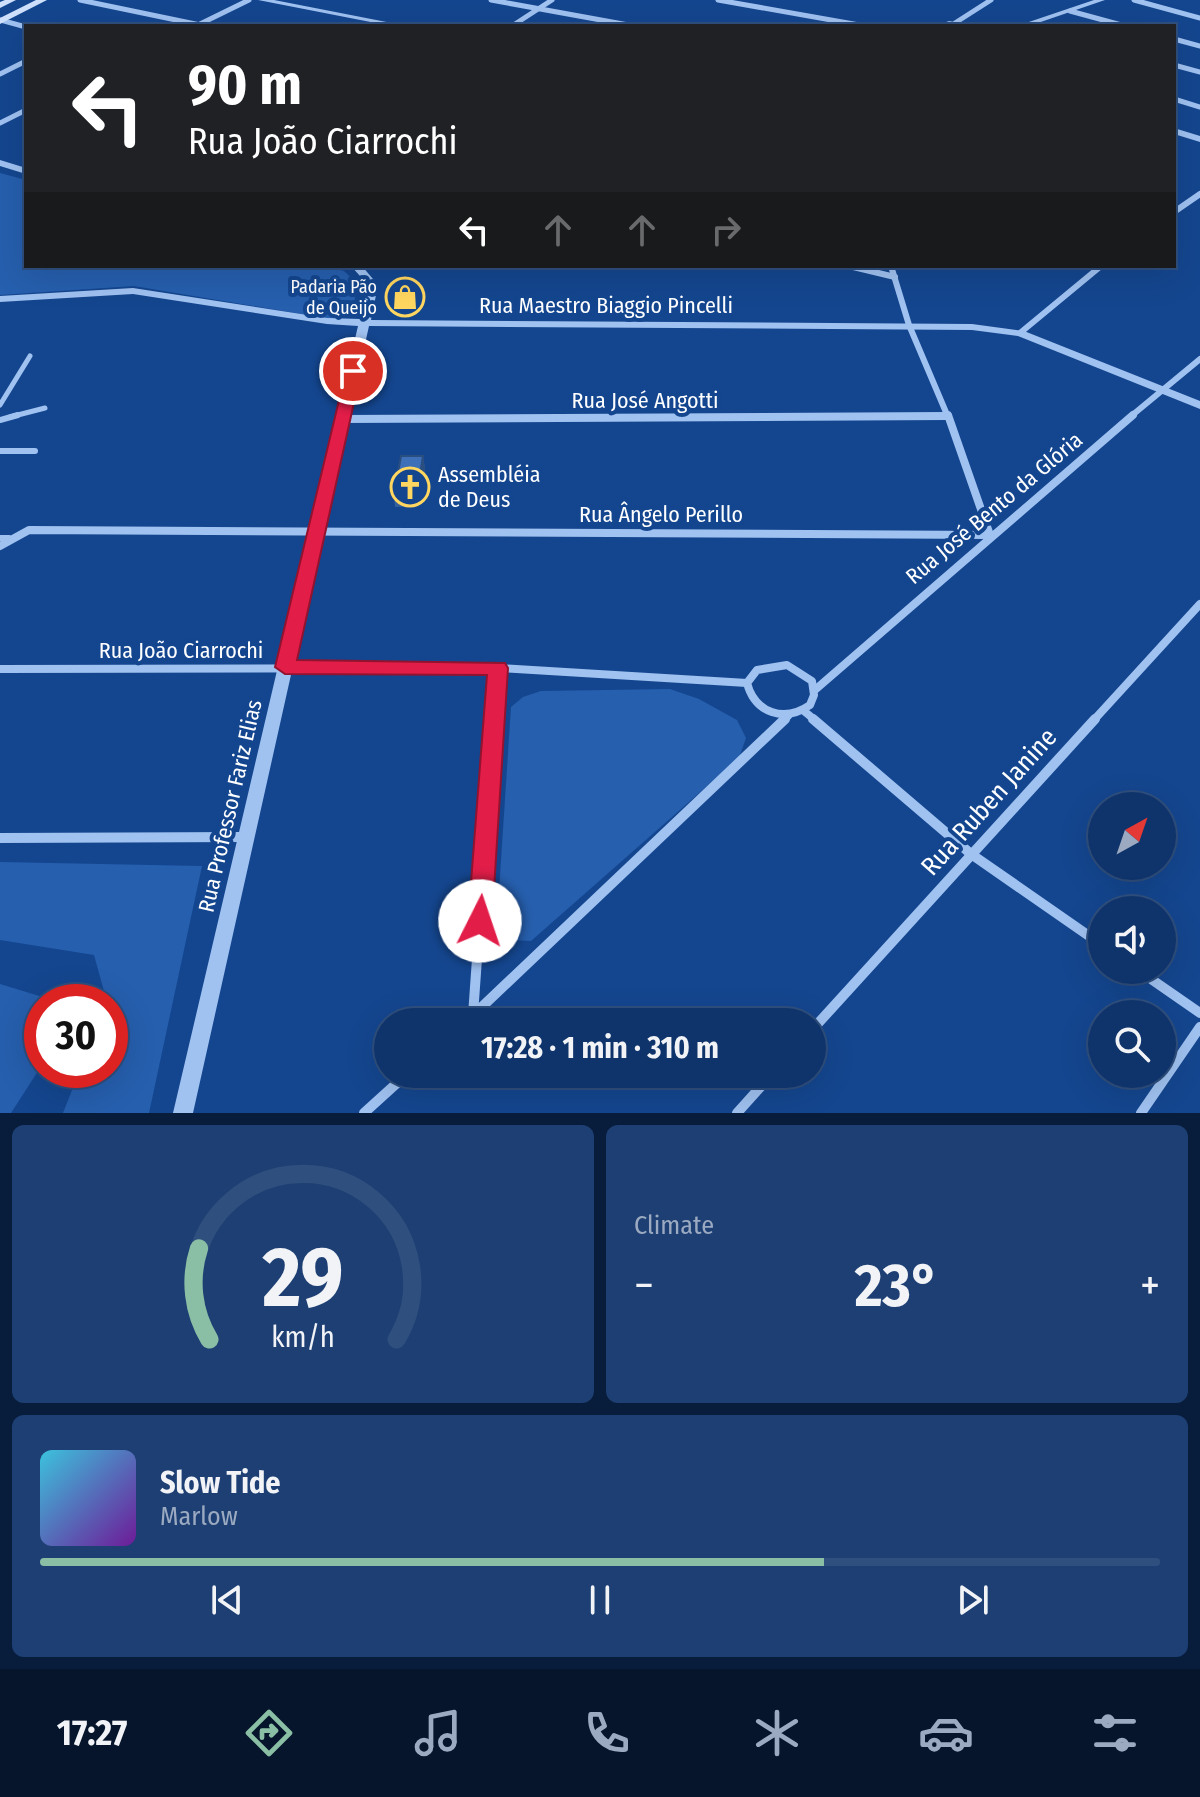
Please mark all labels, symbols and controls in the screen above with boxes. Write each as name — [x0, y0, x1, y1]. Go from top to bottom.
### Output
text: 90 m — [188, 52, 302, 119]
icon: left — [56, 56, 160, 160]
text: Rua João Ciarrochi — [188, 120, 458, 164]
icon: left — [452, 208, 496, 252]
icon: ahead — [536, 208, 580, 252]
icon: ahead — [620, 208, 664, 252]
icon: right — [704, 208, 748, 252]
place label: Padaria Pão de Queijo — [291, 276, 377, 319]
shop icon: Padaria Pão de Queijo — [384, 276, 426, 318]
street label: Rua Maestro Biaggio Pincelli — [479, 292, 733, 319]
pin — [319, 337, 387, 405]
icon: arrive — [331, 349, 375, 393]
street label: Rua José Angotti — [571, 387, 719, 414]
street label: Rua José Bento da Glória — [900, 426, 1088, 590]
place label: Assembléia de Deus — [438, 461, 541, 513]
church icon: Assembléia de Deus — [389, 466, 431, 508]
street label: Rua Ângelo Perillo — [579, 501, 743, 528]
street label: Rua João Ciarrochi — [99, 637, 263, 664]
street label: Rua Professor Fariz Elias — [192, 697, 268, 915]
street label: Rua Ruben Janine — [915, 722, 1063, 882]
north arrow — [1088, 792, 1176, 880]
map controls — [1088, 792, 1176, 1088]
position arrow — [438, 879, 522, 963]
button: sound — [1088, 896, 1176, 984]
speed limit sign: 30 — [24, 984, 128, 1088]
button: search — [1088, 1000, 1176, 1088]
text: 17:28 · 1 min · 310 m — [481, 1030, 719, 1066]
text: Climate — [634, 1210, 714, 1241]
text: 29 — [261, 1228, 344, 1328]
text: 23° — [855, 1250, 939, 1322]
text: − — [634, 1259, 654, 1312]
text: + — [1140, 1259, 1160, 1312]
text: km/h — [271, 1320, 335, 1355]
text: Slow Tide — [160, 1465, 281, 1501]
text: Marlow — [160, 1501, 238, 1532]
icon: previous — [205, 1578, 249, 1622]
icon: pause — [578, 1578, 622, 1622]
icon: next — [951, 1578, 995, 1622]
icon: directions — [241, 1705, 297, 1761]
icon: music — [410, 1705, 466, 1761]
icon: phone — [579, 1705, 635, 1761]
icon: climate — [749, 1705, 805, 1761]
icon: car — [918, 1705, 974, 1761]
icon: filters — [1087, 1705, 1143, 1761]
text: 17:27 — [57, 1711, 127, 1755]

